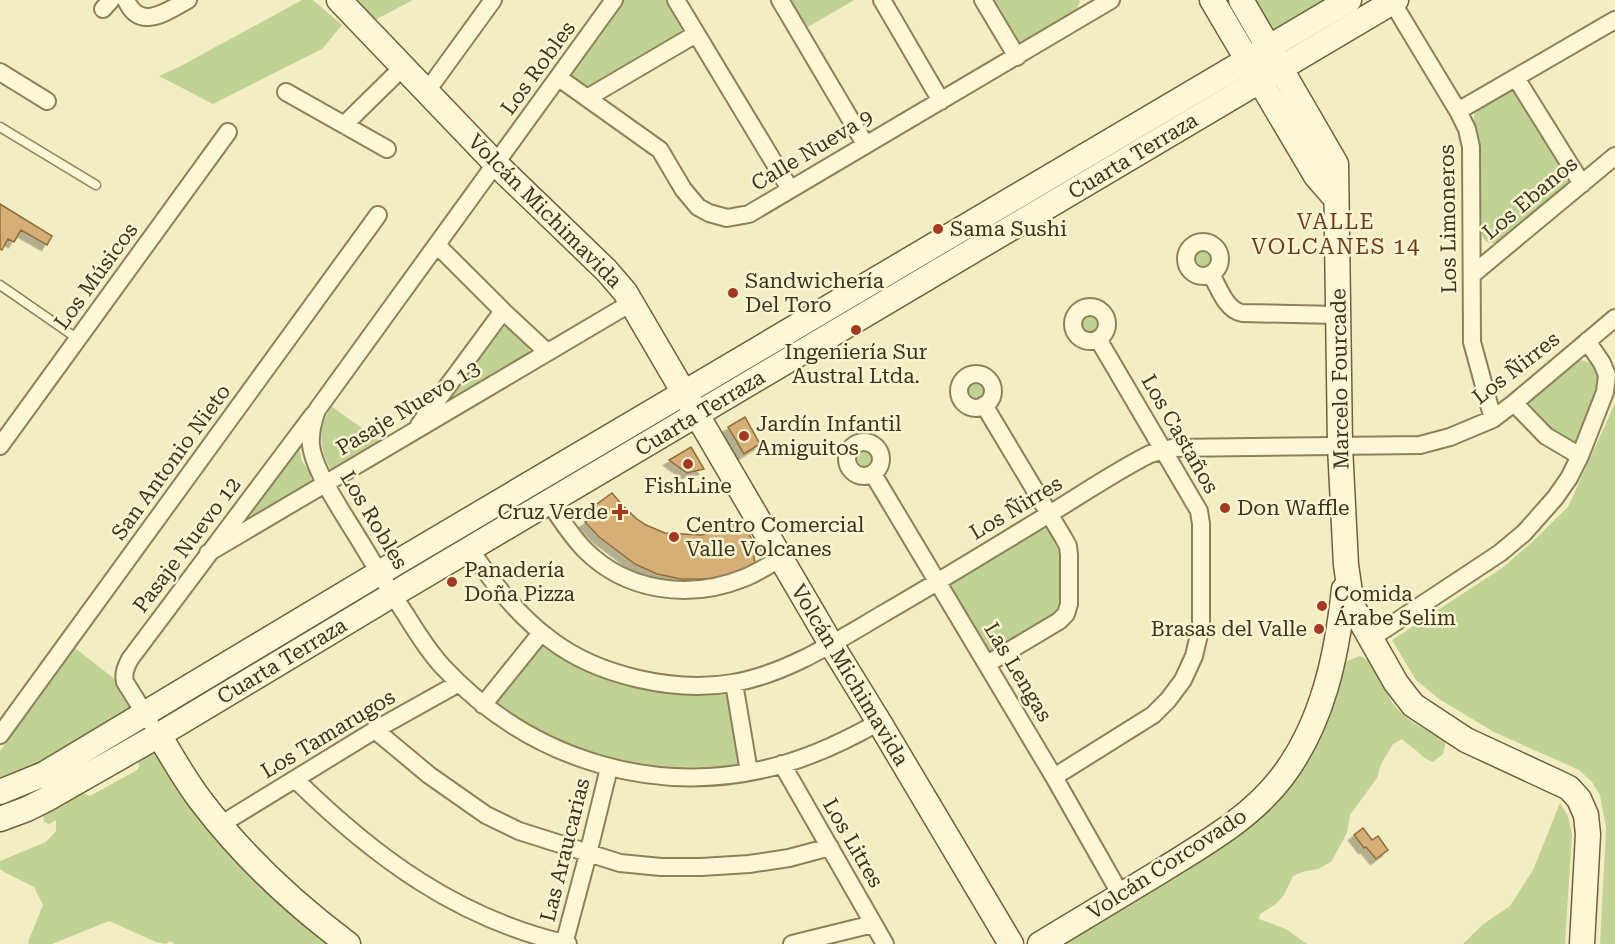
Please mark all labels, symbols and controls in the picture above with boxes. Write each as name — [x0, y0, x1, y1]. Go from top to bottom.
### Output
street label: Los Robles — [496, 16, 580, 120]
street label: Calle Nueva 9 — [747, 104, 877, 196]
street label: Cuarta Terraza — [1064, 108, 1203, 204]
street label: Volcán Michimavida — [463, 129, 627, 293]
street label: Los Limoneros — [1435, 144, 1461, 294]
street label: Los Ebanos — [1478, 152, 1582, 244]
district label: VALLE VOLCANES 14 — [1251, 209, 1421, 259]
place label: Sama Sushi — [950, 217, 1067, 241]
street label: Los Músicos — [49, 218, 143, 334]
marker: Sama Sushi — [931, 222, 945, 236]
place label: Sandwichería Del Toro — [745, 269, 885, 317]
marker: Sandwichería Del Toro — [726, 286, 740, 300]
street label: Marcelo Fourcade — [1326, 288, 1354, 470]
marker: Ingeniería Sur Austral Ltda. — [849, 323, 863, 337]
street label: Los Ñirres — [1467, 326, 1564, 409]
place label: Ingeniería Sur Austral Ltda. — [785, 340, 928, 388]
street label: Pasaje Nuevo 13 — [332, 356, 484, 460]
street label: Cuarta Terraza — [631, 365, 770, 461]
street label: Los Castaños — [1136, 370, 1224, 498]
street label: San Antonio Nieto — [107, 380, 235, 544]
place label: Jardín Infantil Amiguitos — [756, 412, 902, 460]
marker: Jardín Infantil Amiguitos — [737, 429, 751, 443]
marker: FishLine — [681, 457, 695, 471]
street label: Los Robles — [335, 467, 413, 573]
street label: Los Ñirres — [965, 470, 1066, 545]
street label: Pasaje Nuevo 12 — [128, 473, 246, 617]
place label: FishLine — [644, 474, 732, 498]
place label: Don Waffle — [1237, 496, 1350, 520]
place label: Cruz Verde — [497, 500, 608, 524]
marker: Don Waffle — [1218, 501, 1232, 515]
marker: Cruz Verde — [613, 505, 627, 519]
place label: Centro Comercial Valle Volcanes — [686, 513, 865, 561]
marker: Centro Comercial Valle Volcanes — [667, 530, 681, 544]
place label: Panadería Doña Pizza — [464, 558, 576, 606]
marker: Panadería Doña Pizza — [445, 575, 459, 589]
street label: Volcán Michimavida — [786, 580, 914, 771]
place label: Comida Árabe Selim — [1334, 582, 1456, 630]
marker: Comida Árabe Selim — [1315, 599, 1329, 613]
street label: Cuarta Terraza — [213, 613, 352, 709]
place label: Brasas del Valle — [1151, 617, 1307, 641]
street label: Las Lengas — [979, 618, 1057, 726]
marker: Brasas del Valle — [1312, 622, 1326, 636]
street label: Los Tamarugos — [257, 685, 399, 783]
street label: Las Araucarias — [536, 776, 594, 924]
street label: Los Litres — [818, 794, 888, 892]
street label: Volcán Corcovado — [1083, 804, 1251, 924]

